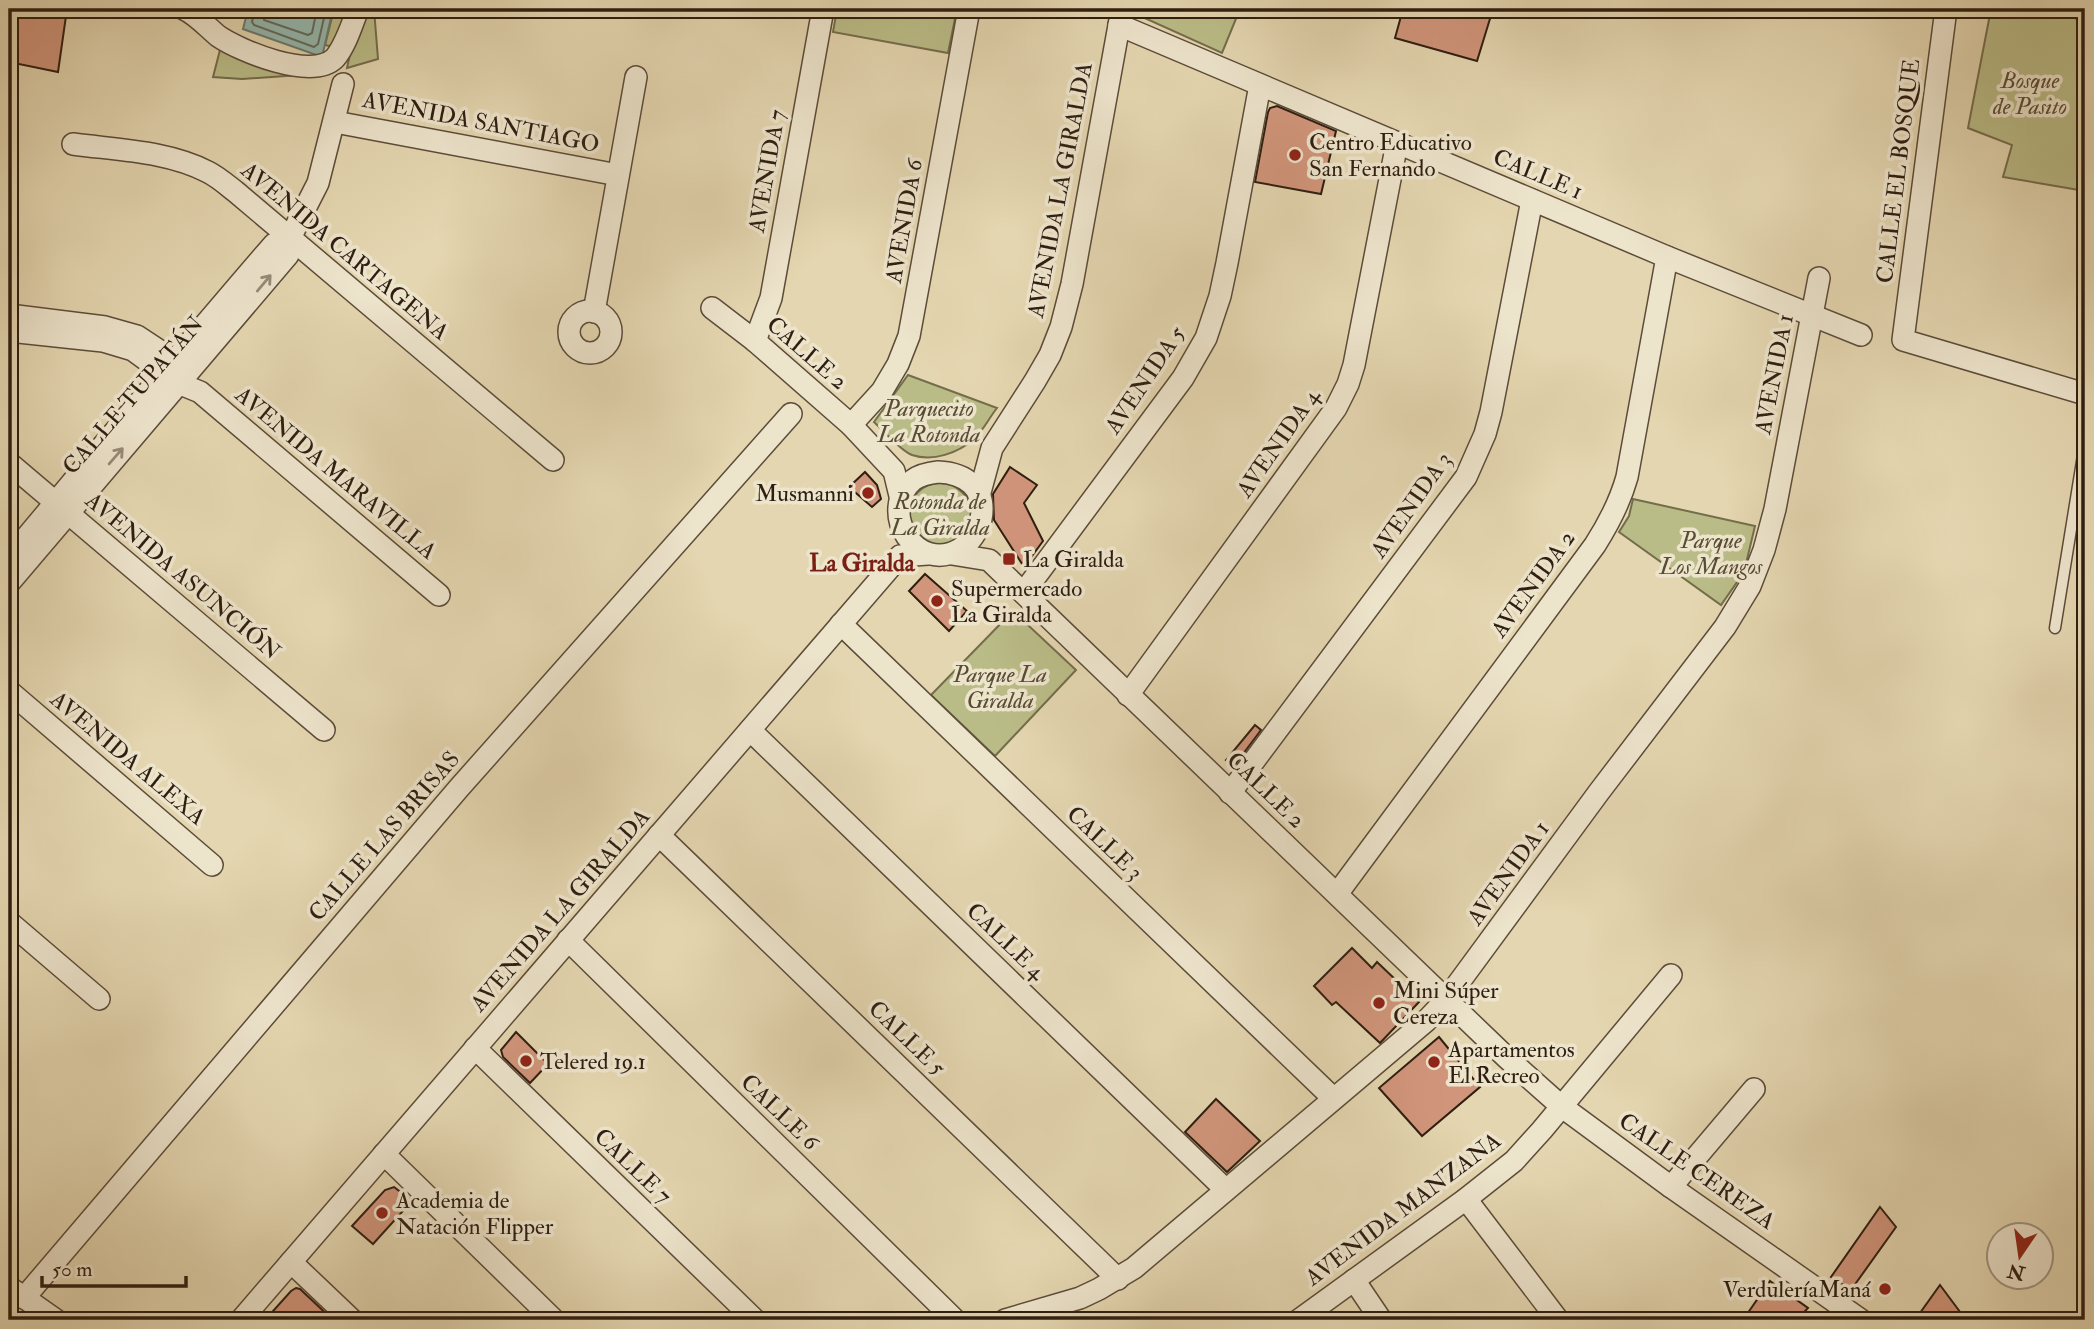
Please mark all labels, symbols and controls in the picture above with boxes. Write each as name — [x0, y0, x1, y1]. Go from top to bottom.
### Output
street label: CALLE EL BOSQUE — [1870, 57, 1926, 285]
street label: AVENIDA LA GIRALDA — [1021, 59, 1099, 321]
park label: Bosque de Pasito — [1992, 66, 2067, 121]
street label: AVENIDA SANTIAGO — [359, 85, 602, 159]
street label: AVENIDA 7 — [742, 107, 792, 236]
place label: Centro Educativo San Fernando — [1309, 128, 1472, 183]
street label: CALLE 1 — [1489, 142, 1587, 206]
marker: Centro Educativo San Fernando — [1287, 147, 1303, 163]
street label: AVENIDA CARTAGENA — [234, 155, 455, 347]
street label: AVENIDA 6 — [879, 155, 929, 286]
one-way arrow — [256, 275, 272, 293]
street label: CALLE TUPATÁN — [56, 309, 210, 480]
street label: CALLE 2 — [761, 310, 853, 396]
street label: AVENIDA 1 — [1748, 311, 1800, 438]
street label: AVENIDA 5 — [1098, 321, 1192, 440]
street label: AVENIDA MARAVILLA — [229, 380, 443, 566]
street label: AVENIDA 4 — [1229, 382, 1327, 504]
park label: Parquecito La Rotonda — [877, 394, 981, 449]
street label: AVENIDA 3 — [1363, 446, 1458, 564]
one-way arrow — [108, 448, 124, 466]
place label: Musmanni — [755, 479, 854, 508]
street label: AVENIDA ASUNCIÓN — [79, 485, 287, 666]
marker: Musmanni — [860, 485, 876, 501]
park label: Rotonda de La Giralda — [889, 487, 990, 542]
street label: AVENIDA 2 — [1484, 525, 1582, 644]
park label: Parque Los Mangos — [1659, 526, 1763, 581]
place label: La Giralda — [1023, 545, 1125, 574]
district label: La Giralda — [809, 548, 916, 579]
marker: La Giralda — [1001, 551, 1017, 567]
place label: Supermercado La Giralda — [951, 574, 1082, 629]
marker: Supermercado La Giralda — [929, 593, 945, 609]
park label: Parque La Giralda — [952, 660, 1047, 715]
street label: AVENIDA ALEXA — [44, 684, 212, 832]
street label: CALLE LAS BRISAS — [302, 745, 466, 927]
street label: CALLE 2 — [1221, 746, 1311, 834]
street label: CALLE 3 — [1061, 800, 1149, 886]
street label: AVENIDA LA GIRALDA — [463, 802, 656, 1018]
street label: AVENIDA 1 — [1460, 815, 1556, 932]
street label: CALLE 4 — [960, 896, 1053, 987]
place label: Mini Súper Cereza — [1393, 976, 1499, 1031]
street label: CALLE 5 — [862, 994, 952, 1082]
marker: Mini Súper Cereza — [1371, 995, 1387, 1011]
place label: Apartamentos El Recreo — [1447, 1035, 1575, 1090]
place label: Telered 19.1 — [540, 1047, 646, 1076]
marker: Telered 19.1 — [518, 1053, 534, 1069]
marker: Apartamentos El Recreo — [1426, 1054, 1442, 1070]
street label: CALLE 6 — [735, 1068, 826, 1157]
street label: CALLE CEREZA — [1613, 1106, 1781, 1236]
street label: CALLE 7 — [588, 1122, 678, 1210]
street label: AVENIDA MANZANA — [1299, 1126, 1507, 1293]
place label: Academia de Natación Flipper — [395, 1186, 554, 1242]
marker: Academia de Natación Flipper — [374, 1205, 390, 1221]
north arrow — [1986, 1220, 2056, 1290]
scale bar — [42, 1245, 186, 1289]
text: 50 m — [52, 1256, 93, 1283]
text: N — [2004, 1258, 2028, 1285]
place label: VerduleríaManá — [1723, 1275, 1872, 1304]
marker: VerduleríaManá — [1877, 1281, 1893, 1297]

